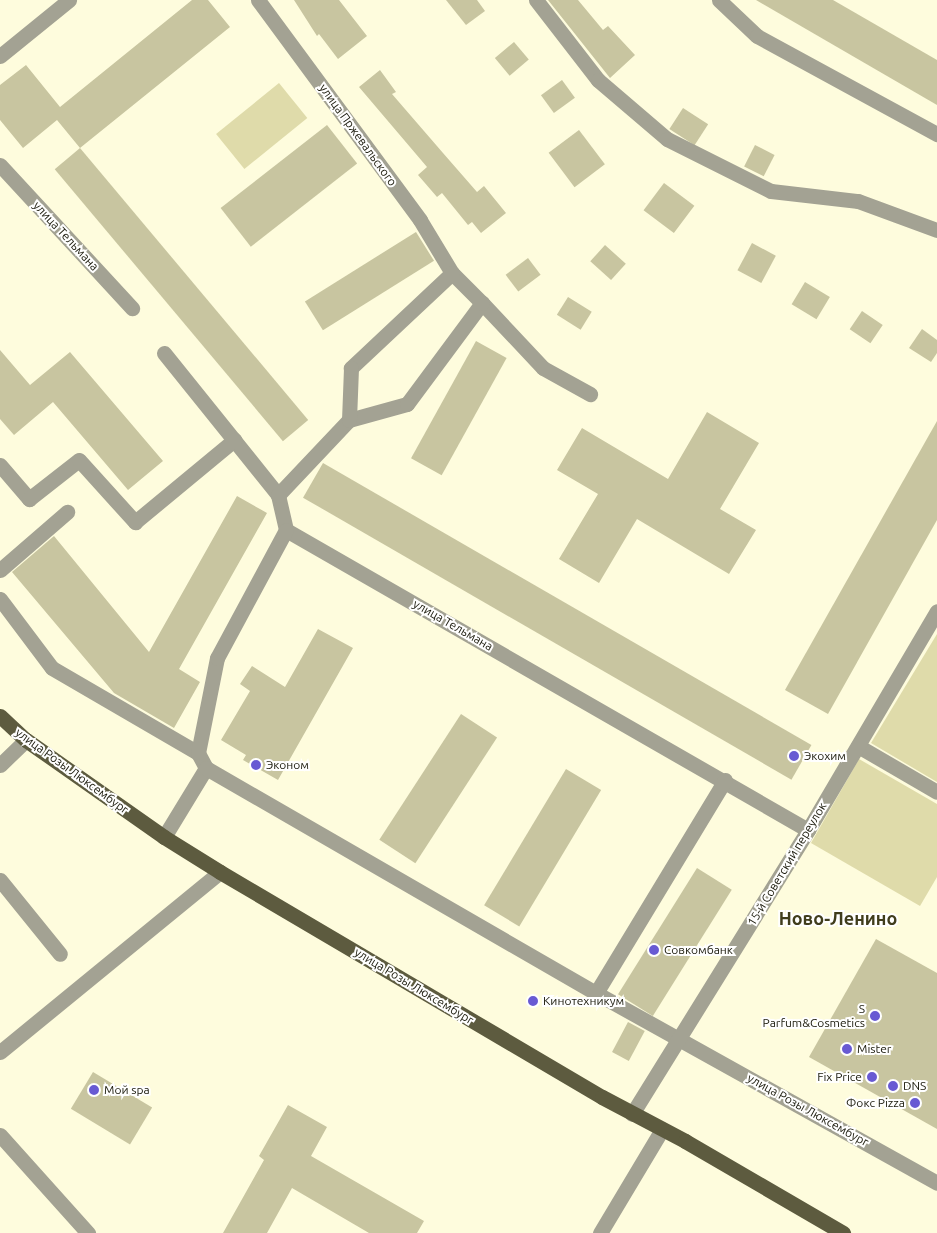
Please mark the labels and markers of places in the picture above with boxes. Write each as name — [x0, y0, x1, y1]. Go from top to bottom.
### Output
place label: Экохим — [804, 749, 846, 763]
marker: Экохим — [788, 750, 800, 762]
place label: Эконом — [266, 758, 309, 772]
marker: Эконом — [250, 759, 262, 771]
place label: Совкомбанк — [664, 943, 733, 957]
marker: Совкомбанк — [648, 944, 660, 956]
place label: Кинотехникум — [543, 994, 624, 1008]
marker: Кинотехникум — [527, 995, 539, 1007]
place label: S Parfum&Cosmetics — [763, 1002, 865, 1030]
marker: S Parfum&Cosmetics — [869, 1010, 881, 1022]
place label: Mister — [857, 1042, 891, 1056]
marker: Mister — [841, 1043, 853, 1055]
place label: Fix Price — [817, 1070, 862, 1084]
marker: Fix Price — [866, 1071, 878, 1083]
place label: DNS — [903, 1079, 926, 1093]
marker: DNS — [887, 1080, 899, 1092]
place label: Мой spa — [104, 1083, 150, 1097]
marker: Мой spa — [88, 1084, 100, 1096]
place label: Фокс Pizza — [846, 1096, 905, 1110]
marker: Фокс Pizza — [909, 1097, 921, 1109]

